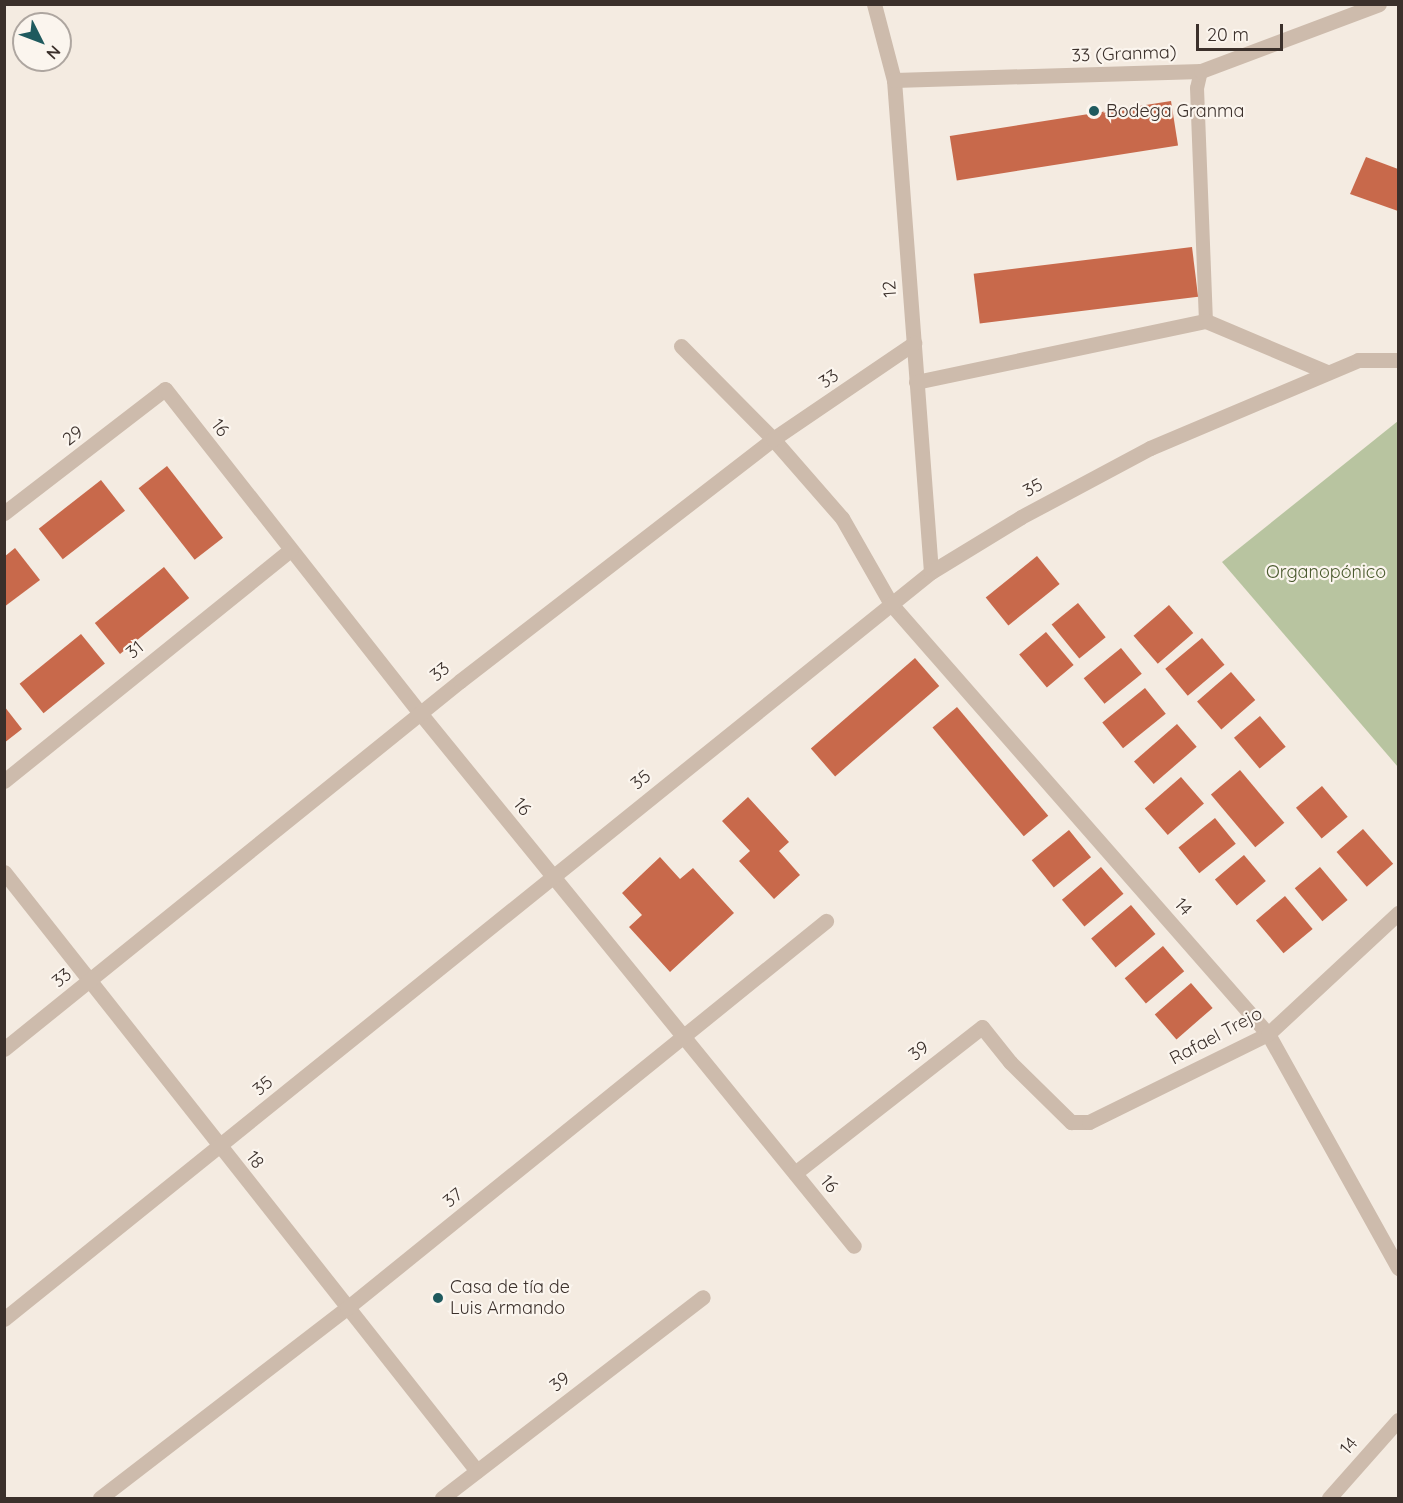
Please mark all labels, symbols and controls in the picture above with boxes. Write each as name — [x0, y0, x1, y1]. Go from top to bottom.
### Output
north arrow — [12, 12, 72, 72]
scale bar — [1199, 12, 1286, 50]
text: 20 m — [1207, 23, 1249, 46]
street label: 33 (Granma) — [1071, 41, 1177, 67]
text: N — [43, 42, 65, 64]
place label: Bodega Granma — [1106, 100, 1244, 122]
marker: Bodega Granma — [1087, 104, 1101, 118]
street label: 12 — [879, 280, 901, 298]
street label: 33 — [815, 365, 843, 393]
street label: 16 — [206, 415, 234, 441]
street label: 29 — [58, 421, 88, 451]
street label: 35 — [1019, 474, 1047, 502]
park label: Organopónico — [1266, 561, 1386, 583]
street label: 31 — [122, 637, 148, 663]
street label: 33 — [426, 658, 454, 686]
street label: 35 — [627, 766, 655, 794]
street label: 16 — [508, 794, 536, 820]
street label: 14 — [1170, 894, 1196, 920]
street label: 33 — [48, 964, 76, 992]
street label: Rafael Trejo — [1166, 1003, 1266, 1069]
street label: 39 — [905, 1036, 933, 1066]
street label: 35 — [249, 1072, 277, 1100]
street label: 18 — [241, 1147, 269, 1173]
street label: 16 — [815, 1171, 843, 1197]
street label: 37 — [439, 1184, 467, 1212]
place label: Casa de tía de Luis Armando — [450, 1277, 570, 1320]
marker: Casa de tía de Luis Armando — [431, 1291, 445, 1305]
street label: 39 — [546, 1367, 574, 1397]
street label: 14 — [1336, 1433, 1362, 1459]

